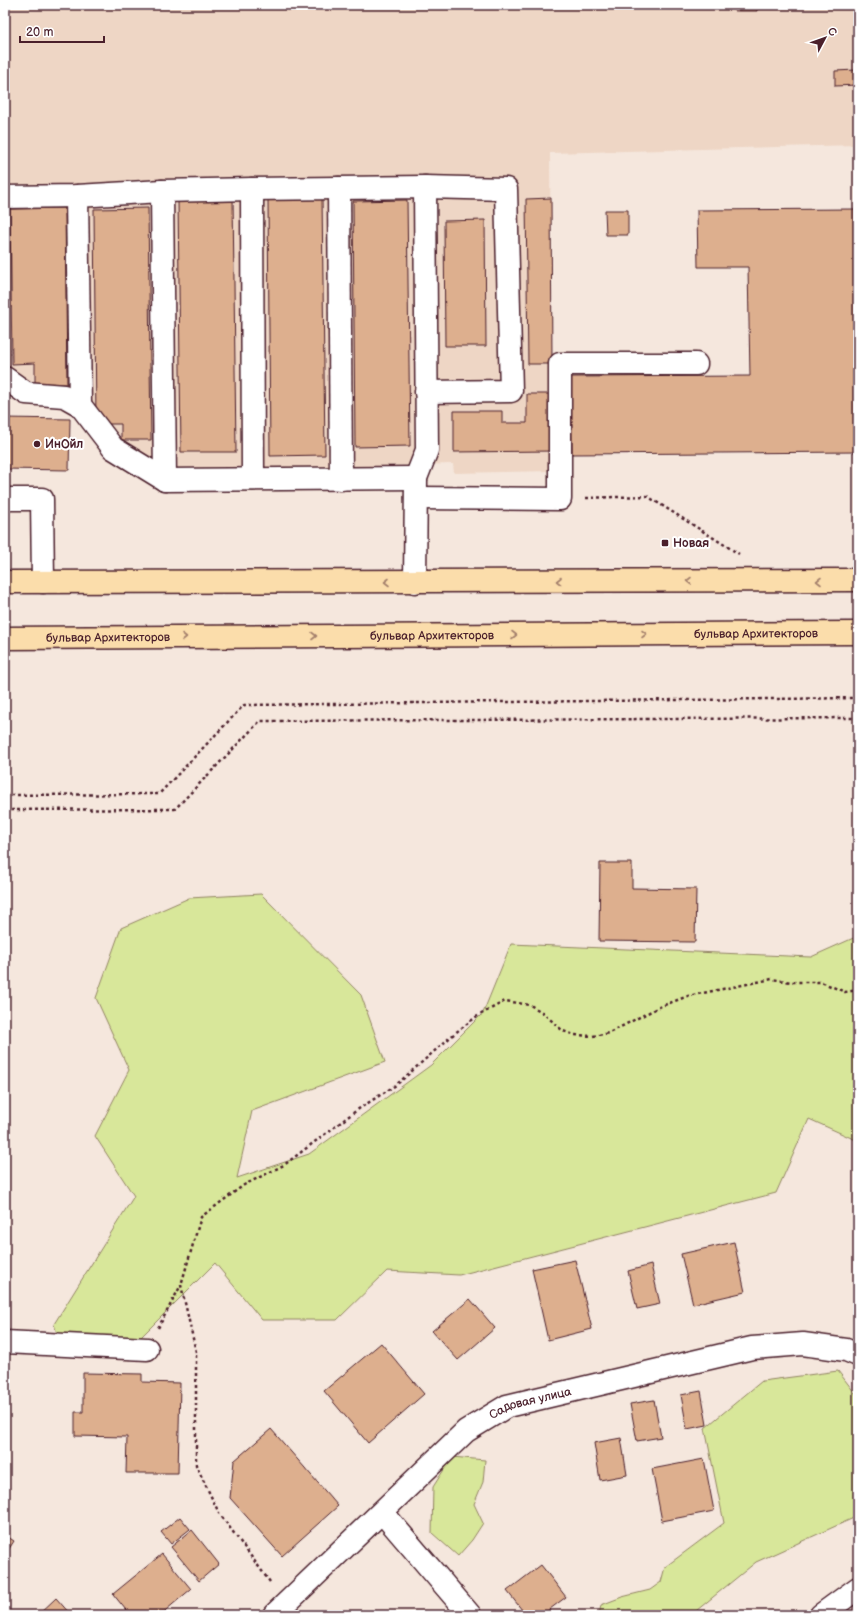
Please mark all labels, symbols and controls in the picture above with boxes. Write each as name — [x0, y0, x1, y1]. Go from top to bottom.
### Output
scale bar — [20, 18, 104, 44]
north arrow — [805, 18, 845, 58]
text: 20 m — [26, 25, 53, 40]
text: С — [825, 25, 840, 39]
place label: ИнОйл — [45, 437, 84, 452]
marker: ИнОйл — [32, 439, 42, 449]
place label: Новая — [673, 536, 709, 551]
marker: Новая — [660, 538, 670, 548]
one-way arrow — [556, 577, 562, 585]
one-way arrow — [686, 577, 692, 585]
one-way arrow — [816, 577, 822, 585]
one-way arrow — [384, 578, 390, 586]
street label: бульвар Архитекторов — [694, 626, 819, 642]
street label: бульвар Архитекторов — [370, 628, 495, 644]
street label: бульвар Архитекторов — [46, 630, 171, 646]
one-way arrow — [641, 630, 647, 638]
one-way arrow — [511, 631, 517, 639]
one-way arrow — [311, 632, 317, 640]
one-way arrow — [181, 633, 187, 641]
street label: Садовая улица — [487, 1384, 573, 1423]

